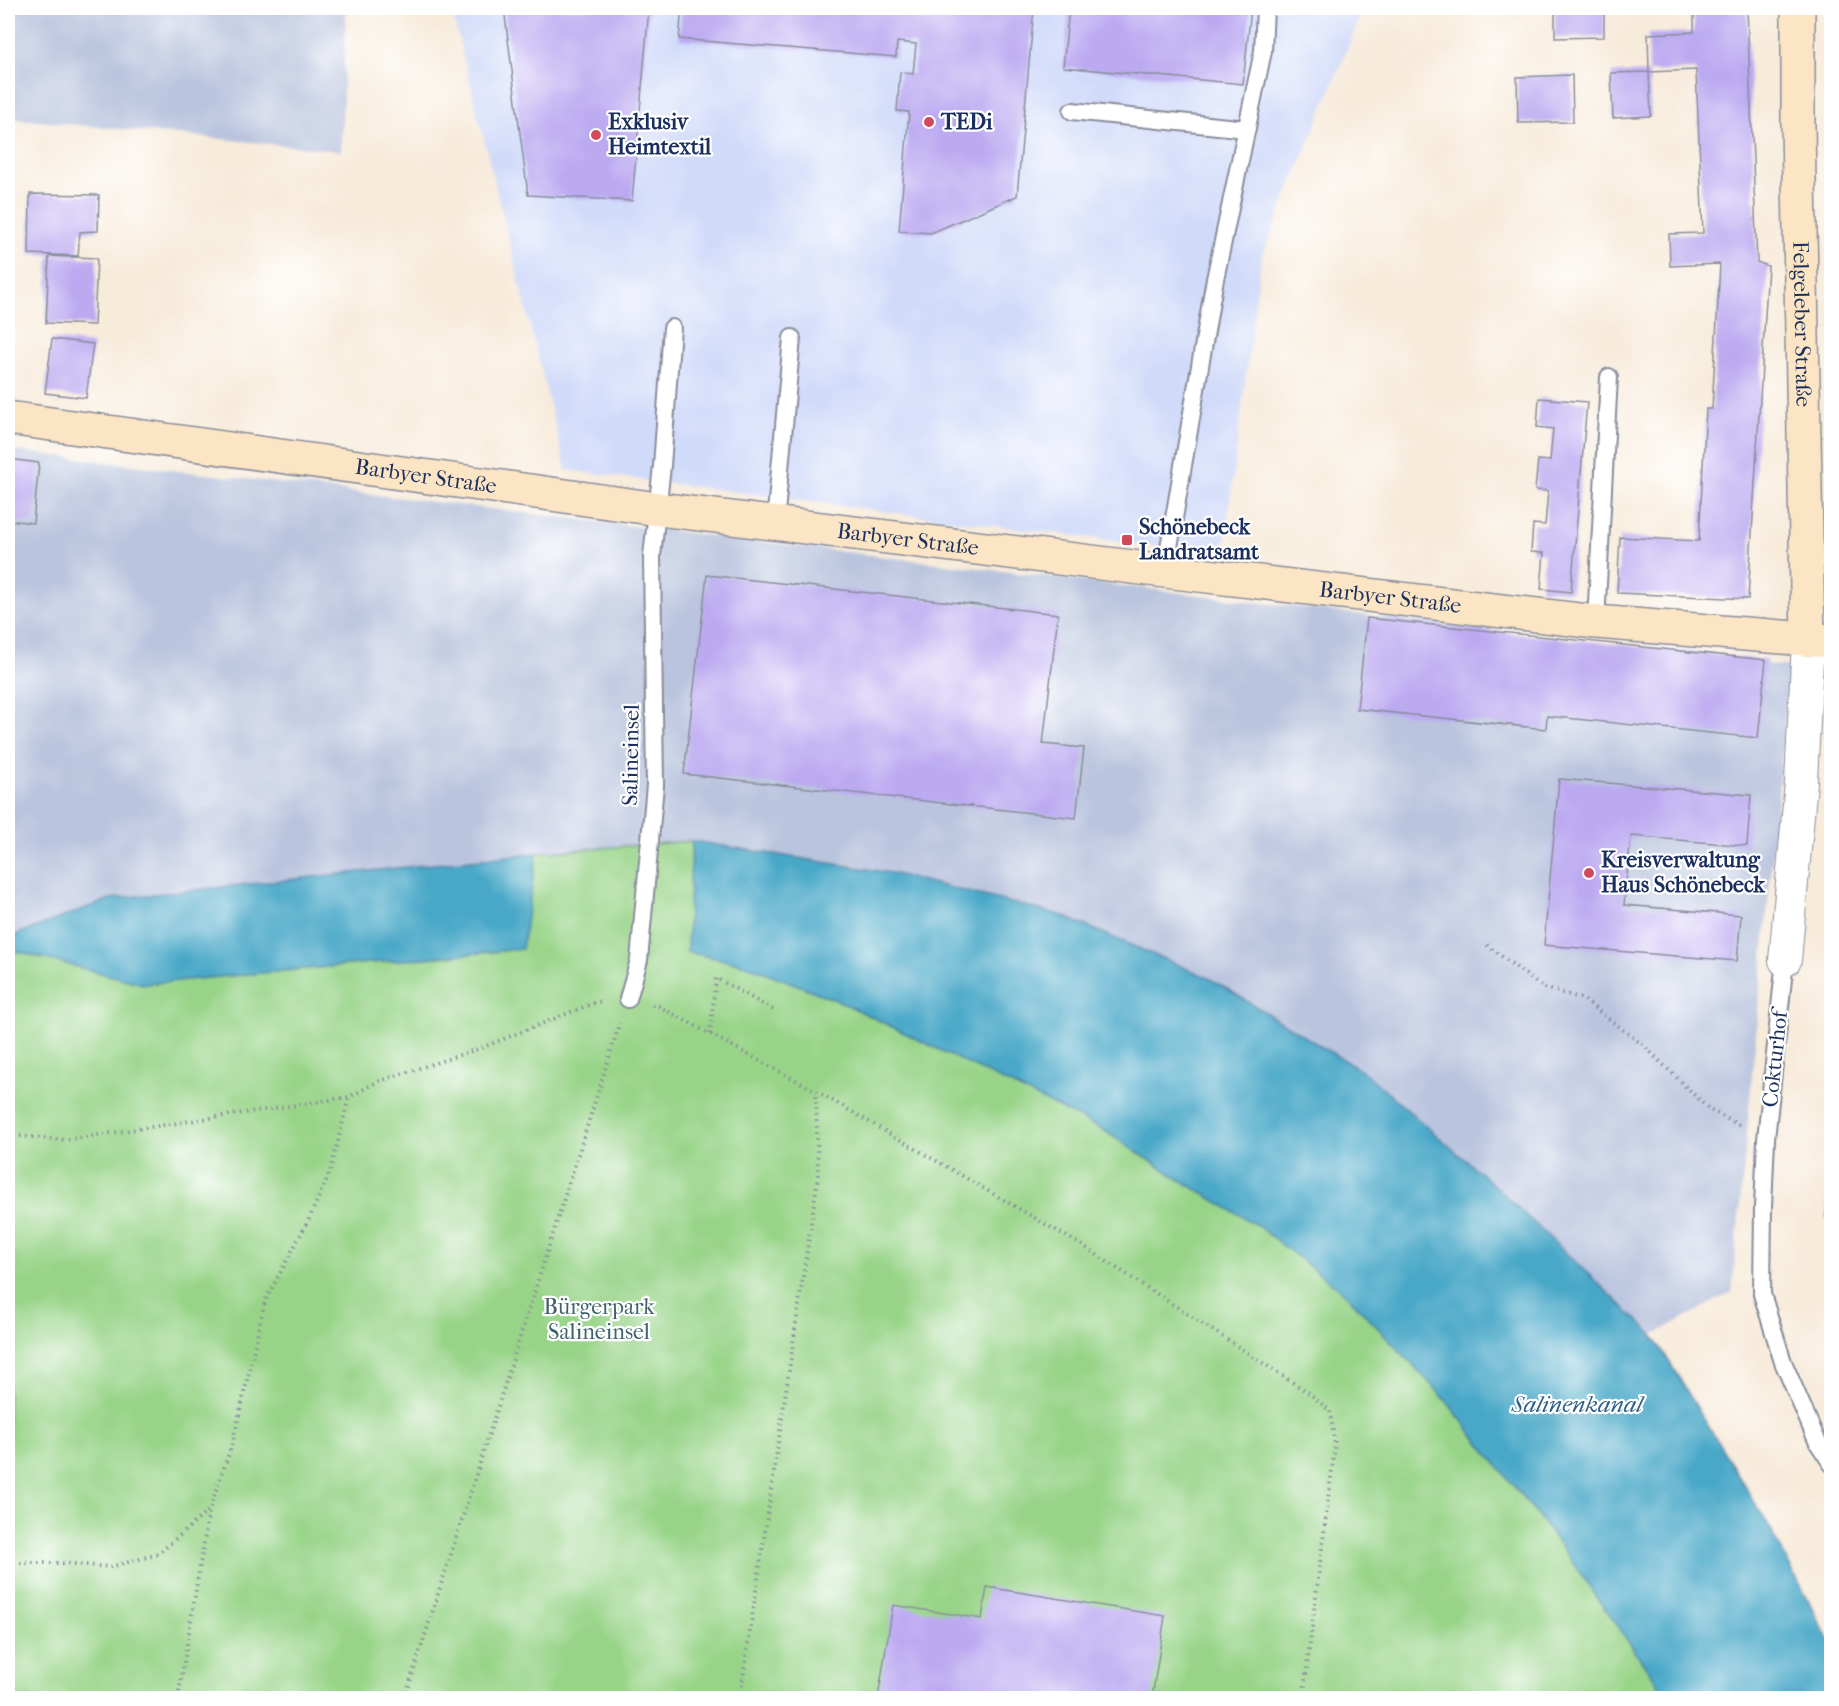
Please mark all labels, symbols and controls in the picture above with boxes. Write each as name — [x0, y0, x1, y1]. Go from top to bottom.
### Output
place label: Exklusiv Heimtextil — [608, 109, 712, 160]
place label: TEDi — [940, 109, 993, 135]
marker: TEDi — [922, 115, 936, 129]
marker: Exklusiv Heimtextil — [589, 128, 603, 142]
street label: Felgeleber Straße — [1787, 241, 1816, 407]
street label: Barbyer Straße — [353, 454, 498, 499]
place label: Schönebeck Landratsamt — [1139, 514, 1260, 565]
street label: Barbyer Straße — [835, 518, 980, 561]
marker: Schönebeck Landratsamt — [1120, 533, 1134, 547]
street label: Barbyer Straße — [1318, 576, 1463, 619]
street label: Salineinsel — [617, 704, 645, 806]
place label: Kreisverwaltung Haus Schönebeck — [1601, 847, 1766, 898]
marker: Kreisverwaltung Haus Schönebeck — [1582, 866, 1596, 880]
street label: Cokturhof — [1757, 1005, 1794, 1109]
park label: Bürgerpark Salineinsel — [543, 1294, 655, 1345]
water label: Salinenkanal — [1511, 1390, 1646, 1418]

